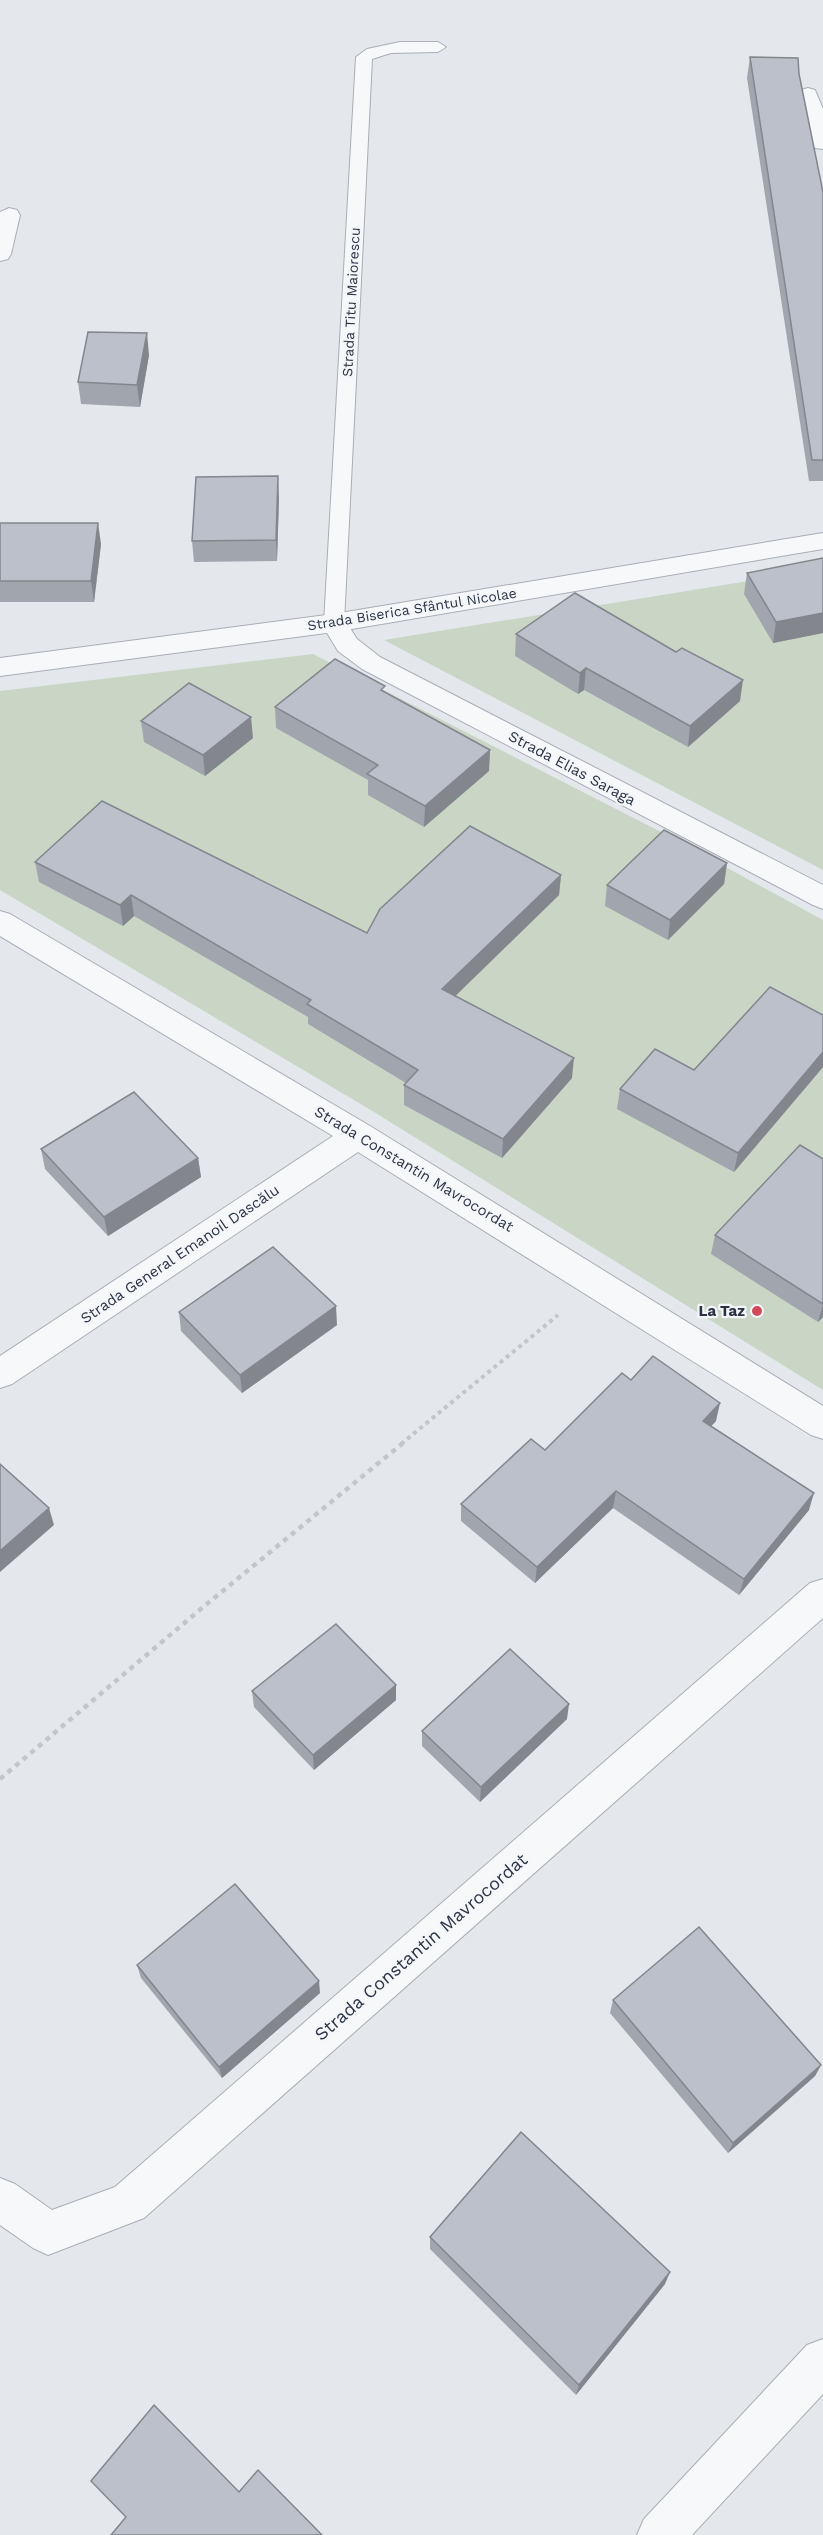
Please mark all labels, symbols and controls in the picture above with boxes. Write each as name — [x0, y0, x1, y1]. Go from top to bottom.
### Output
street label: Strada Titu Maiorescu — [339, 227, 363, 377]
street label: Strada Biserica Sfântul Nicolae — [306, 585, 518, 633]
street label: Strada Elias Saraga — [505, 727, 639, 809]
street label: Strada Constantin Mavrocordat — [311, 1102, 517, 1236]
street label: Strada General Emanoil Dascălu — [77, 1181, 283, 1327]
place label: La Taz — [698, 1302, 745, 1320]
marker: La Taz — [750, 1304, 764, 1318]
street label: Strada Constantin Mavrocordat — [310, 1848, 532, 2045]

